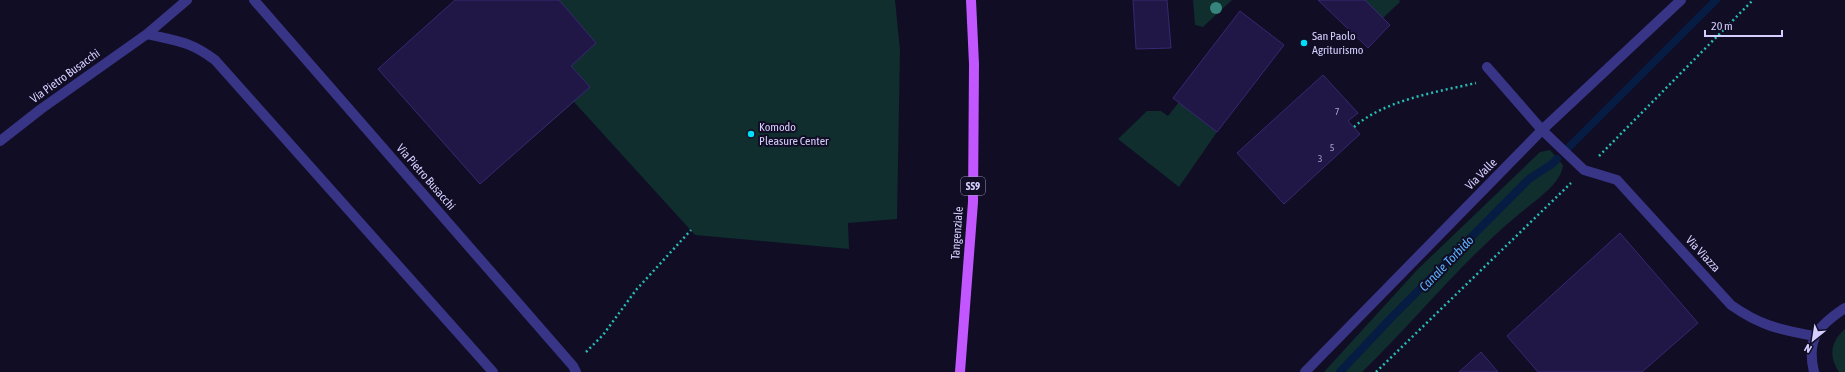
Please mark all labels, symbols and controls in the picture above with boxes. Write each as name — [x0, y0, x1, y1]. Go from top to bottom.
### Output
scale bar — [1705, 12, 1782, 38]
text: 20 m — [1711, 19, 1733, 33]
place label: San Paolo Agriturismo — [1312, 29, 1364, 57]
marker: San Paolo Agriturismo — [1299, 38, 1309, 48]
street label: Via Pietro Busacchi — [27, 46, 103, 106]
house number: 7 — [1335, 106, 1340, 117]
place label: Komodo Pleasure Center — [759, 120, 829, 148]
marker: Komodo Pleasure Center — [746, 129, 756, 139]
street label: Via Pietro Busacchi — [394, 141, 458, 213]
house number: 5 — [1330, 142, 1335, 153]
house number: 3 — [1318, 153, 1323, 164]
street label: Via Valle — [1462, 155, 1500, 193]
road number: SS9 — [961, 177, 985, 195]
street label: Tangenziale — [948, 206, 966, 260]
water label: Canale Torbido — [1416, 232, 1477, 294]
street label: Via Viazza — [1683, 233, 1723, 275]
north arrow — [1793, 320, 1833, 360]
text: N — [1802, 342, 1814, 355]

